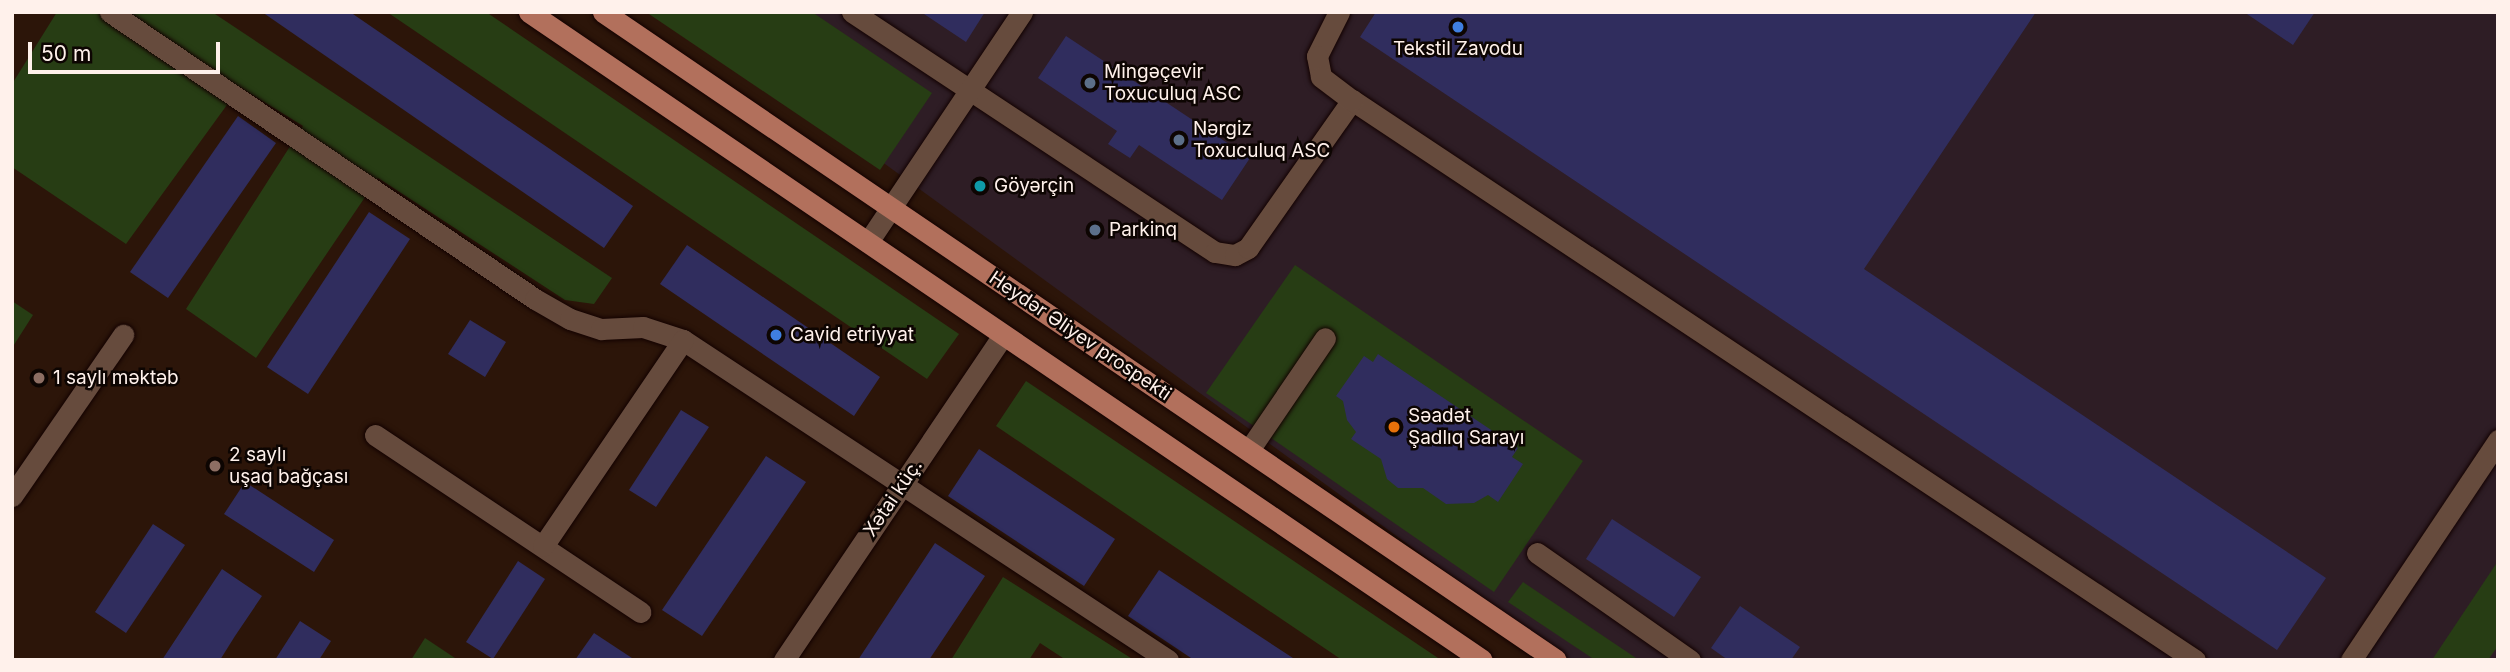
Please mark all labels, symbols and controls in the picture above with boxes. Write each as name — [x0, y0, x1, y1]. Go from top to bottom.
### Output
marker: Tekstil Zavodu — [1450, 19, 1466, 35]
scale bar — [32, 28, 224, 72]
place label: Tekstil Zavodu — [1393, 38, 1523, 60]
text: 50 m — [41, 41, 91, 66]
place label: Mingəçevir Toxuculuq ASC — [1104, 61, 1241, 105]
marker: Mingəçevir Toxuculuq ASC — [1082, 75, 1098, 91]
place label: Nərgiz Toxuculuq ASC — [1193, 118, 1330, 162]
marker: Nərgiz Toxuculuq ASC — [1171, 132, 1187, 148]
place label: Göyərçin — [994, 175, 1074, 197]
marker: Göyərçin — [972, 178, 988, 194]
place label: Parkinq — [1109, 219, 1177, 241]
marker: Parkinq — [1087, 222, 1103, 238]
street label: Heydər Əliyev prospekti — [985, 267, 1175, 405]
place label: Cavid etriyyat — [790, 324, 914, 346]
marker: Cavid etriyyat — [768, 327, 784, 343]
place label: 1 saylı məktəb — [53, 367, 179, 389]
marker: 1 saylı məktəb — [31, 370, 47, 386]
place label: Səadət Şadlıq Sarayı — [1408, 405, 1524, 449]
marker: Səadət Şadlıq Sarayı — [1386, 419, 1402, 435]
place label: 2 saylı uşaq bağçası — [229, 444, 348, 488]
street label: Xətai küç. — [859, 455, 927, 541]
marker: 2 saylı uşaq bağçası — [207, 458, 223, 474]

